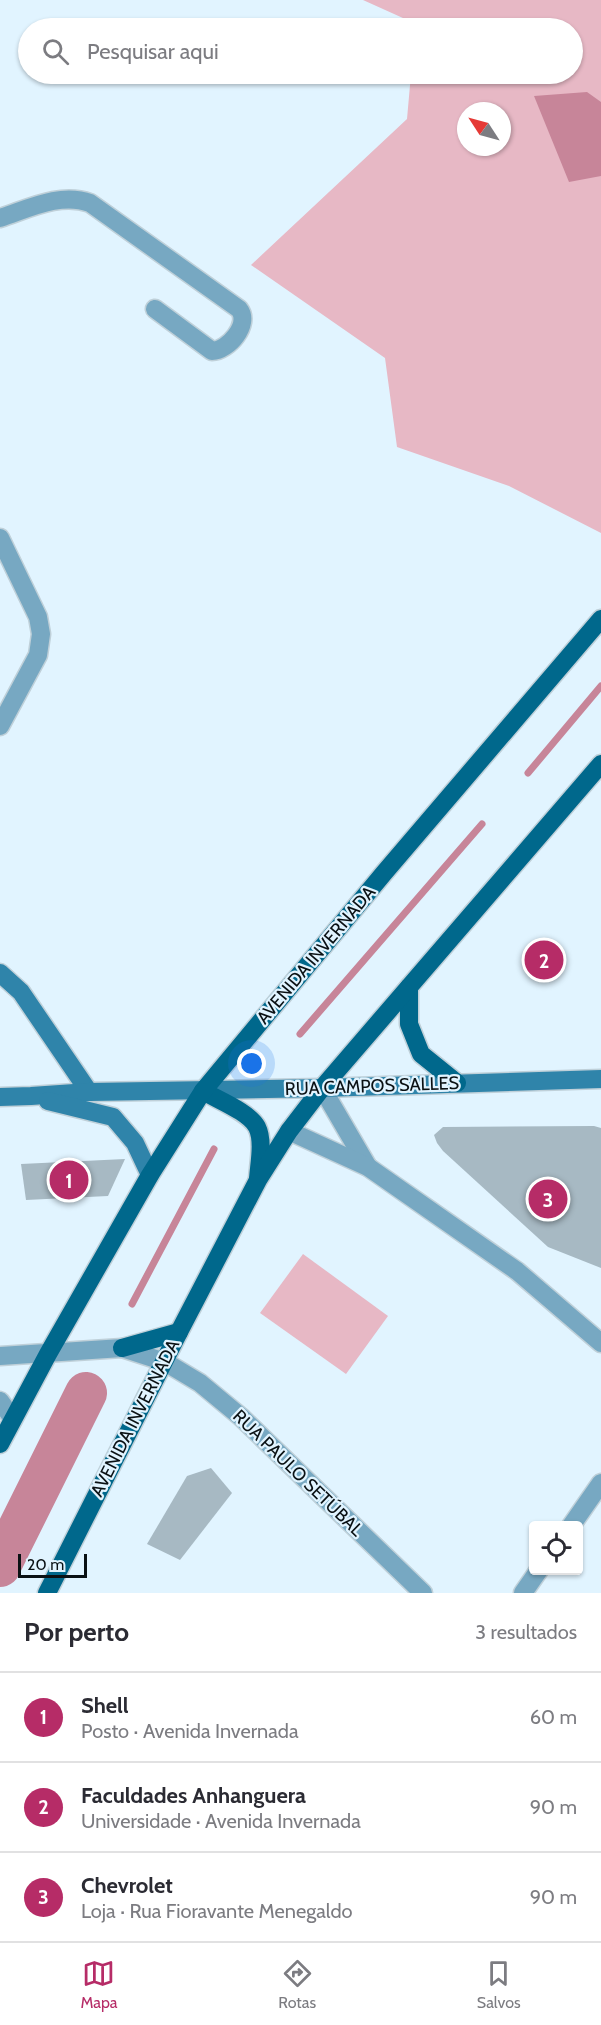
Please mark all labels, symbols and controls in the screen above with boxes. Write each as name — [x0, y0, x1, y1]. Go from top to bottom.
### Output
search box — [18, 18, 583, 84]
icon: search — [39, 35, 72, 68]
text: Pesquisar aqui — [87, 38, 219, 65]
north arrow — [457, 102, 511, 156]
street label: AVENIDA INVERNADA — [252, 882, 380, 1028]
pin: 2 — [524, 938, 564, 982]
your location — [237, 1049, 266, 1078]
street label: RUA CAMPOS SALLES — [285, 1072, 459, 1100]
pin: 1 — [50, 1158, 88, 1202]
pin: 3 — [528, 1176, 568, 1222]
street label: AVENIDA INVERNADA — [86, 1336, 184, 1500]
street label: RUA PAULO SETÚBAL — [228, 1405, 368, 1541]
map controls — [529, 1521, 583, 1575]
button: locate — [529, 1521, 583, 1575]
scale bar — [18, 1551, 87, 1578]
text: 20 m — [27, 1555, 64, 1574]
text: Por perto — [24, 1616, 129, 1648]
text: 3 resultados — [475, 1620, 577, 1644]
text: Shell — [81, 1692, 129, 1719]
text: 1 — [40, 1705, 47, 1729]
text: 60 m — [530, 1705, 577, 1729]
text: Posto · Avenida Invernada — [81, 1719, 299, 1743]
text: Faculdades Anhanguera — [81, 1782, 306, 1809]
text: 2 — [38, 1795, 49, 1819]
text: 90 m — [530, 1795, 577, 1819]
text: Universidade · Avenida Invernada — [81, 1809, 361, 1833]
text: Chevrolet — [81, 1872, 173, 1899]
text: 3 — [38, 1885, 49, 1909]
text: 90 m — [530, 1885, 577, 1909]
text: Loja · Rua Fioravante Menegaldo — [81, 1899, 352, 1923]
tab: Mapa — [80, 1957, 118, 2012]
tab: Rotas — [278, 1957, 316, 2012]
tab: Salvos — [477, 1957, 521, 2012]

